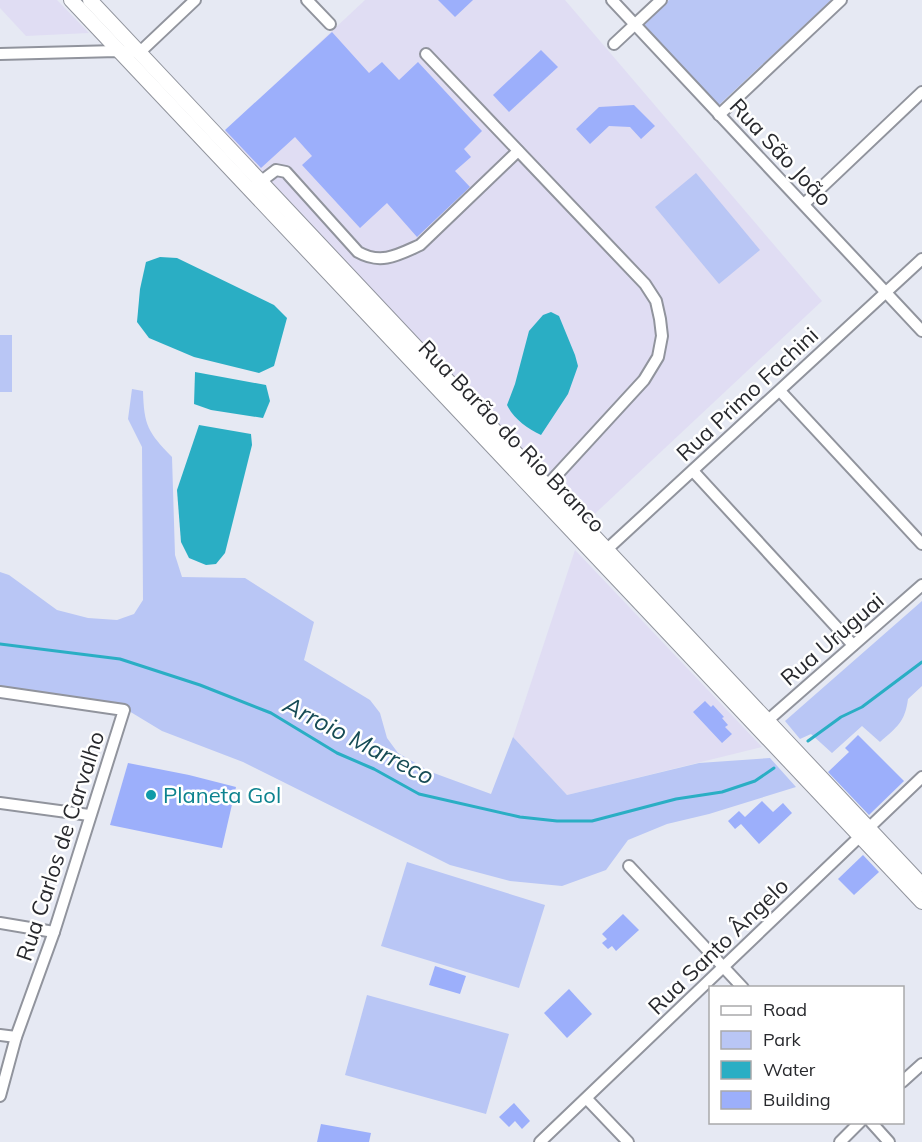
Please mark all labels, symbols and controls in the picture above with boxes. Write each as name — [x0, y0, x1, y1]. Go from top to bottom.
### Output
street label: Rua São João — [724, 92, 838, 212]
street label: Rua Primo Fachini — [670, 321, 824, 467]
street label: Rua Barão do Rio Branco — [413, 334, 611, 538]
street label: Rua Uruguai — [775, 586, 889, 692]
water label: Arroio Marreco — [278, 689, 439, 791]
street label: Rua Carlos de Carvalho — [10, 728, 110, 964]
place label: Planeta Gol — [163, 781, 281, 809]
marker: Planeta Gol — [144, 788, 158, 802]
street label: Rua Santo Ângelo — [642, 872, 794, 1020]
legend — [709, 986, 904, 1124]
text: Road — [763, 998, 807, 1021]
text: Park — [763, 1028, 802, 1051]
text: Water — [763, 1058, 816, 1081]
text: Building — [763, 1088, 831, 1111]

